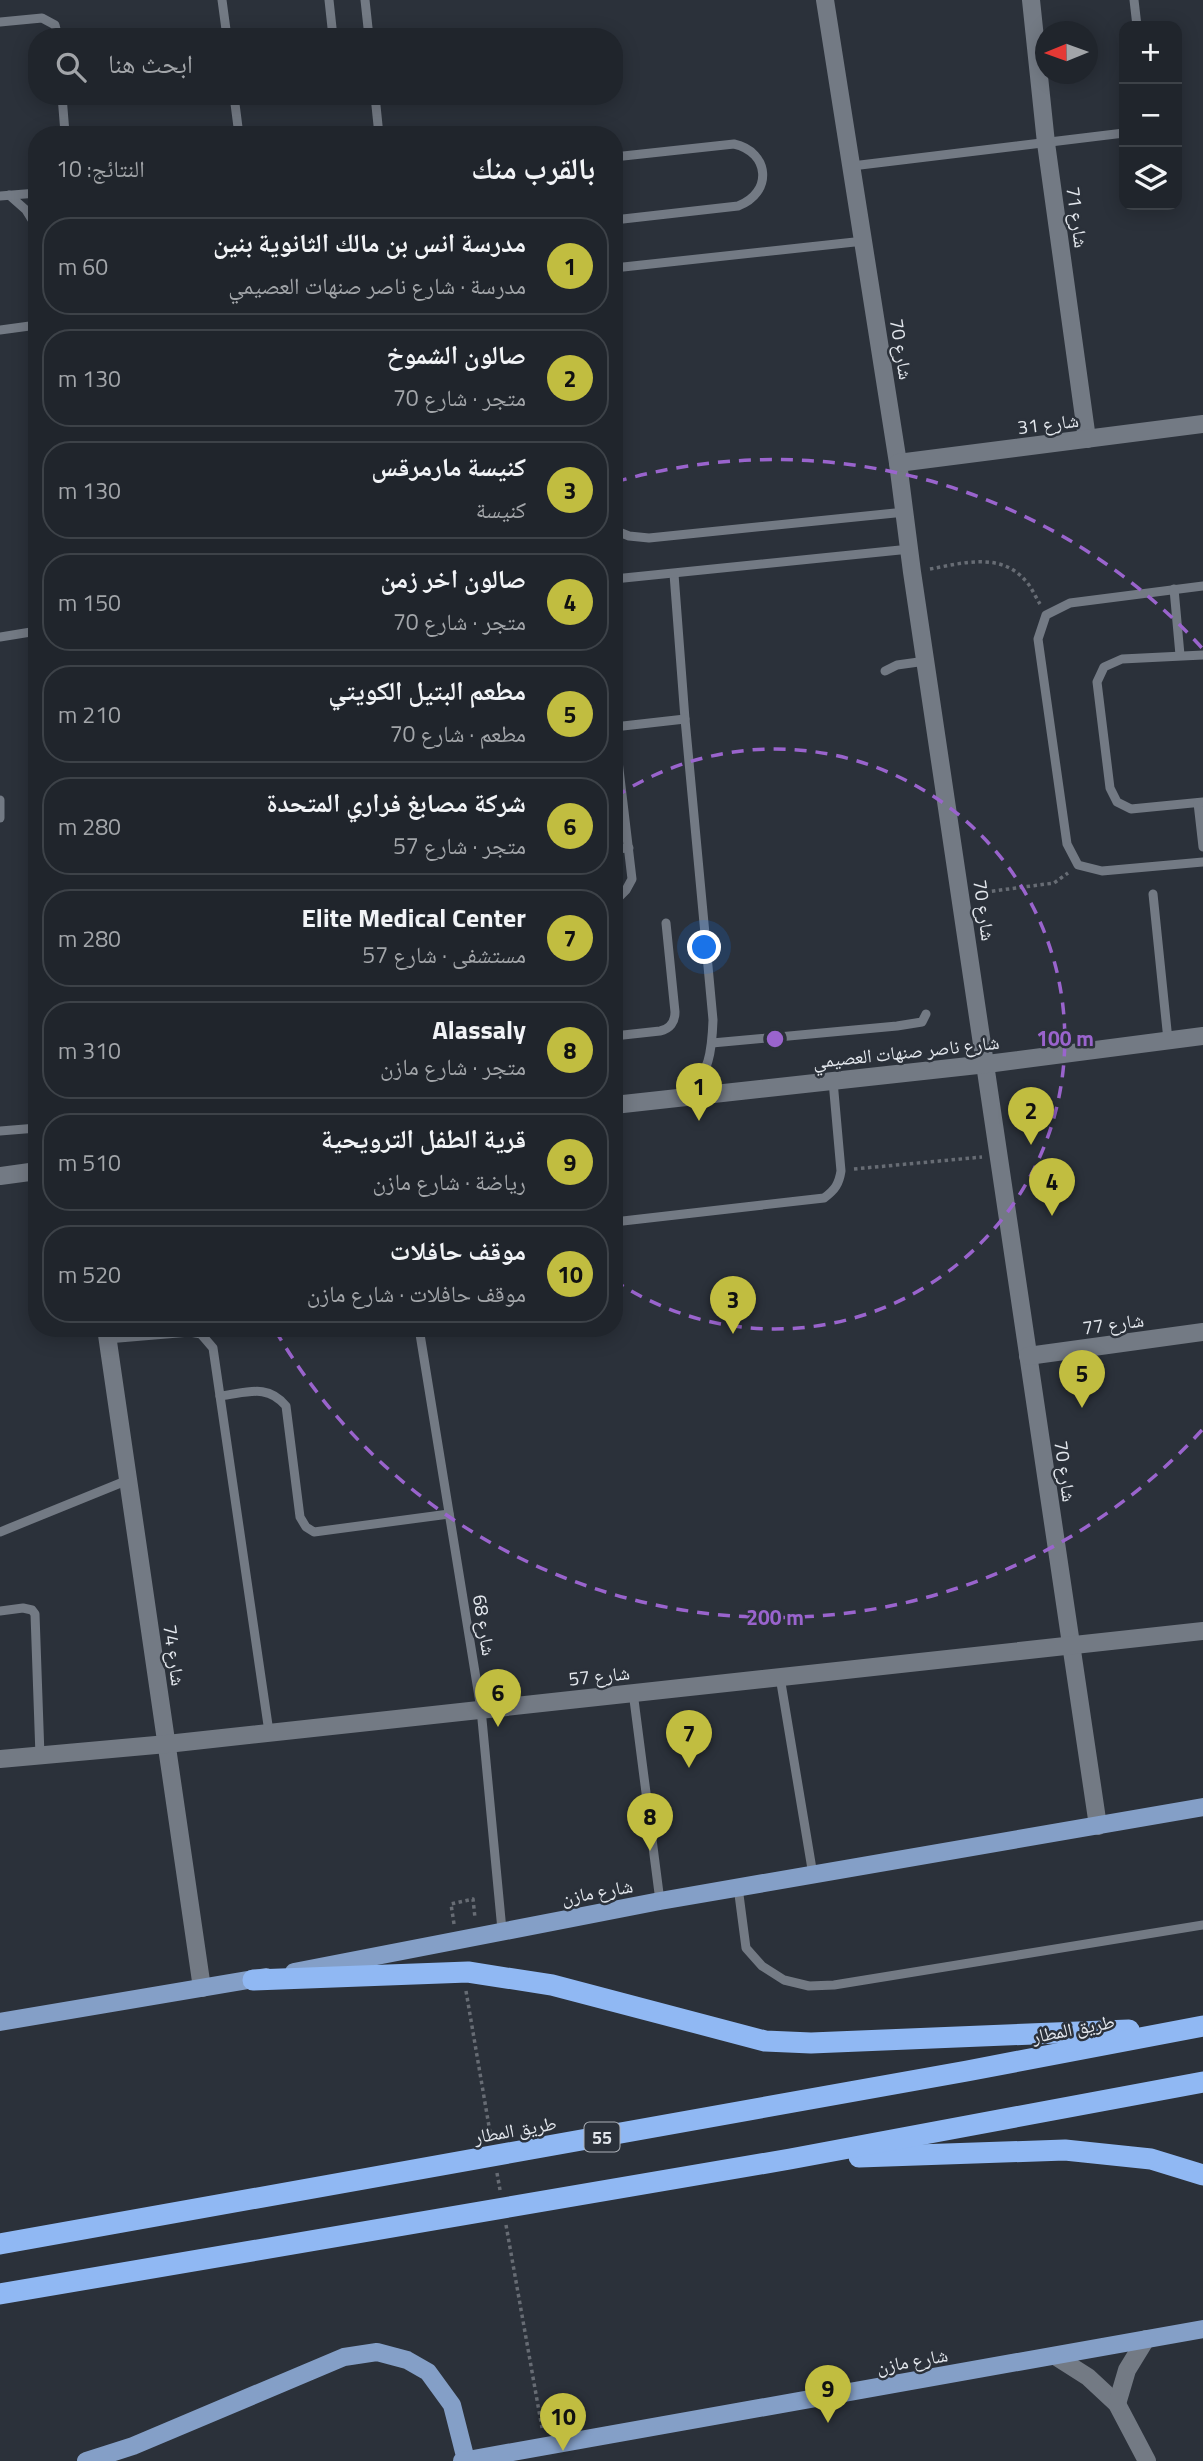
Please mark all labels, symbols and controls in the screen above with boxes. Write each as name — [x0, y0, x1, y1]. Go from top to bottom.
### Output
north arrow — [1035, 21, 1098, 84]
map controls — [1119, 21, 1182, 210]
button: + — [1119, 21, 1182, 84]
search box — [28, 28, 623, 105]
text: ابحث هنا — [108, 44, 193, 83]
icon: search — [52, 48, 90, 86]
button: − — [1119, 84, 1182, 147]
text: بالقرب منك — [471, 145, 595, 191]
button: layers — [1119, 147, 1182, 210]
text: النتائج: 10 — [56, 151, 145, 186]
street label: شارع 71 — [1059, 184, 1097, 250]
text: مدرسة انس بن مالك الثانوية بنين — [213, 223, 526, 262]
text: 60 m — [58, 249, 108, 284]
text: 1 — [564, 249, 576, 284]
text: مدرسة · شارع ناصر صنهات العصيمي — [228, 268, 526, 303]
street label: شارع 70 — [883, 316, 921, 382]
text: صالون الشموخ — [386, 335, 526, 374]
text: 130 m — [58, 361, 121, 396]
text: 2 — [564, 361, 576, 396]
text: متجر · شارع 70 — [393, 380, 526, 415]
street label: شارع 31 — [1016, 405, 1080, 441]
text: كنيسة مارمرقس — [371, 447, 526, 486]
text: 130 m — [58, 473, 121, 508]
text: 3 — [564, 473, 576, 508]
text: كنيسة — [476, 492, 526, 527]
text: صالون اخر زمن — [380, 559, 526, 598]
text: 150 m — [58, 585, 121, 620]
text: 4 — [564, 585, 576, 620]
text: متجر · شارع 70 — [393, 604, 526, 639]
text: مطعم البتيل الكويتي — [328, 671, 526, 710]
text: 210 m — [58, 697, 121, 732]
text: 5 — [564, 697, 576, 732]
text: مطعم · شارع 70 — [390, 716, 526, 751]
text: شركة مصابغ فراري المتحدة — [266, 783, 526, 822]
text: 280 m — [58, 809, 121, 844]
text: 6 — [564, 809, 576, 844]
text: متجر · شارع 57 — [393, 828, 526, 863]
street label: شارع 70 — [966, 877, 1004, 943]
text: Elite Medical Center — [301, 898, 526, 937]
text: 280 m — [58, 921, 121, 956]
text: 7 — [564, 921, 576, 956]
your location — [687, 930, 721, 964]
text: مستشفى · شارع 57 — [362, 937, 526, 972]
text: Alassaly — [432, 1010, 526, 1049]
text: 100 m — [1036, 1022, 1094, 1054]
centre of rings — [763, 1027, 787, 1051]
street label: شارع ناصر صنهات العصيمي — [811, 1027, 1001, 1077]
text: 310 m — [58, 1033, 121, 1068]
text: 8 — [564, 1033, 576, 1068]
text: متجر · شارع مازن — [380, 1049, 526, 1084]
pin: 1 — [676, 1063, 722, 1121]
pin: 2 — [1008, 1087, 1054, 1145]
text: قرية الطفل الترويحية — [321, 1119, 526, 1158]
text: 510 m — [58, 1145, 121, 1180]
text: 9 — [564, 1145, 576, 1180]
pin: 4 — [1029, 1158, 1075, 1216]
text: رياضة · شارع مازن — [372, 1164, 526, 1199]
text: موقف حافلات — [390, 1231, 526, 1270]
text: 520 m — [58, 1257, 121, 1292]
text: 10 — [557, 1257, 583, 1292]
text: موقف حافلات · شارع مازن — [307, 1276, 526, 1311]
pin: 3 — [710, 1276, 756, 1334]
street label: شارع 77 — [1080, 1304, 1146, 1342]
pin: 5 — [1059, 1350, 1105, 1408]
street label: شارع 70 — [1047, 1438, 1085, 1504]
street label: شارع 68 — [466, 1592, 504, 1658]
text: 200 m — [746, 1601, 804, 1633]
street label: شارع 74 — [156, 1622, 194, 1688]
street label: شارع 57 — [567, 1657, 631, 1693]
pin: 6 — [475, 1669, 521, 1727]
pin: 7 — [666, 1710, 712, 1768]
pin: 8 — [627, 1793, 673, 1851]
street label: شارع مازن — [559, 1870, 635, 1912]
street label: طريق المطار — [1028, 2006, 1117, 2050]
street label: طريق المطار — [470, 2107, 559, 2151]
road number: 55 — [584, 2122, 620, 2152]
street label: شارع مازن — [874, 2339, 950, 2381]
pin: 9 — [805, 2365, 851, 2423]
pin: 10 — [540, 2393, 586, 2451]

